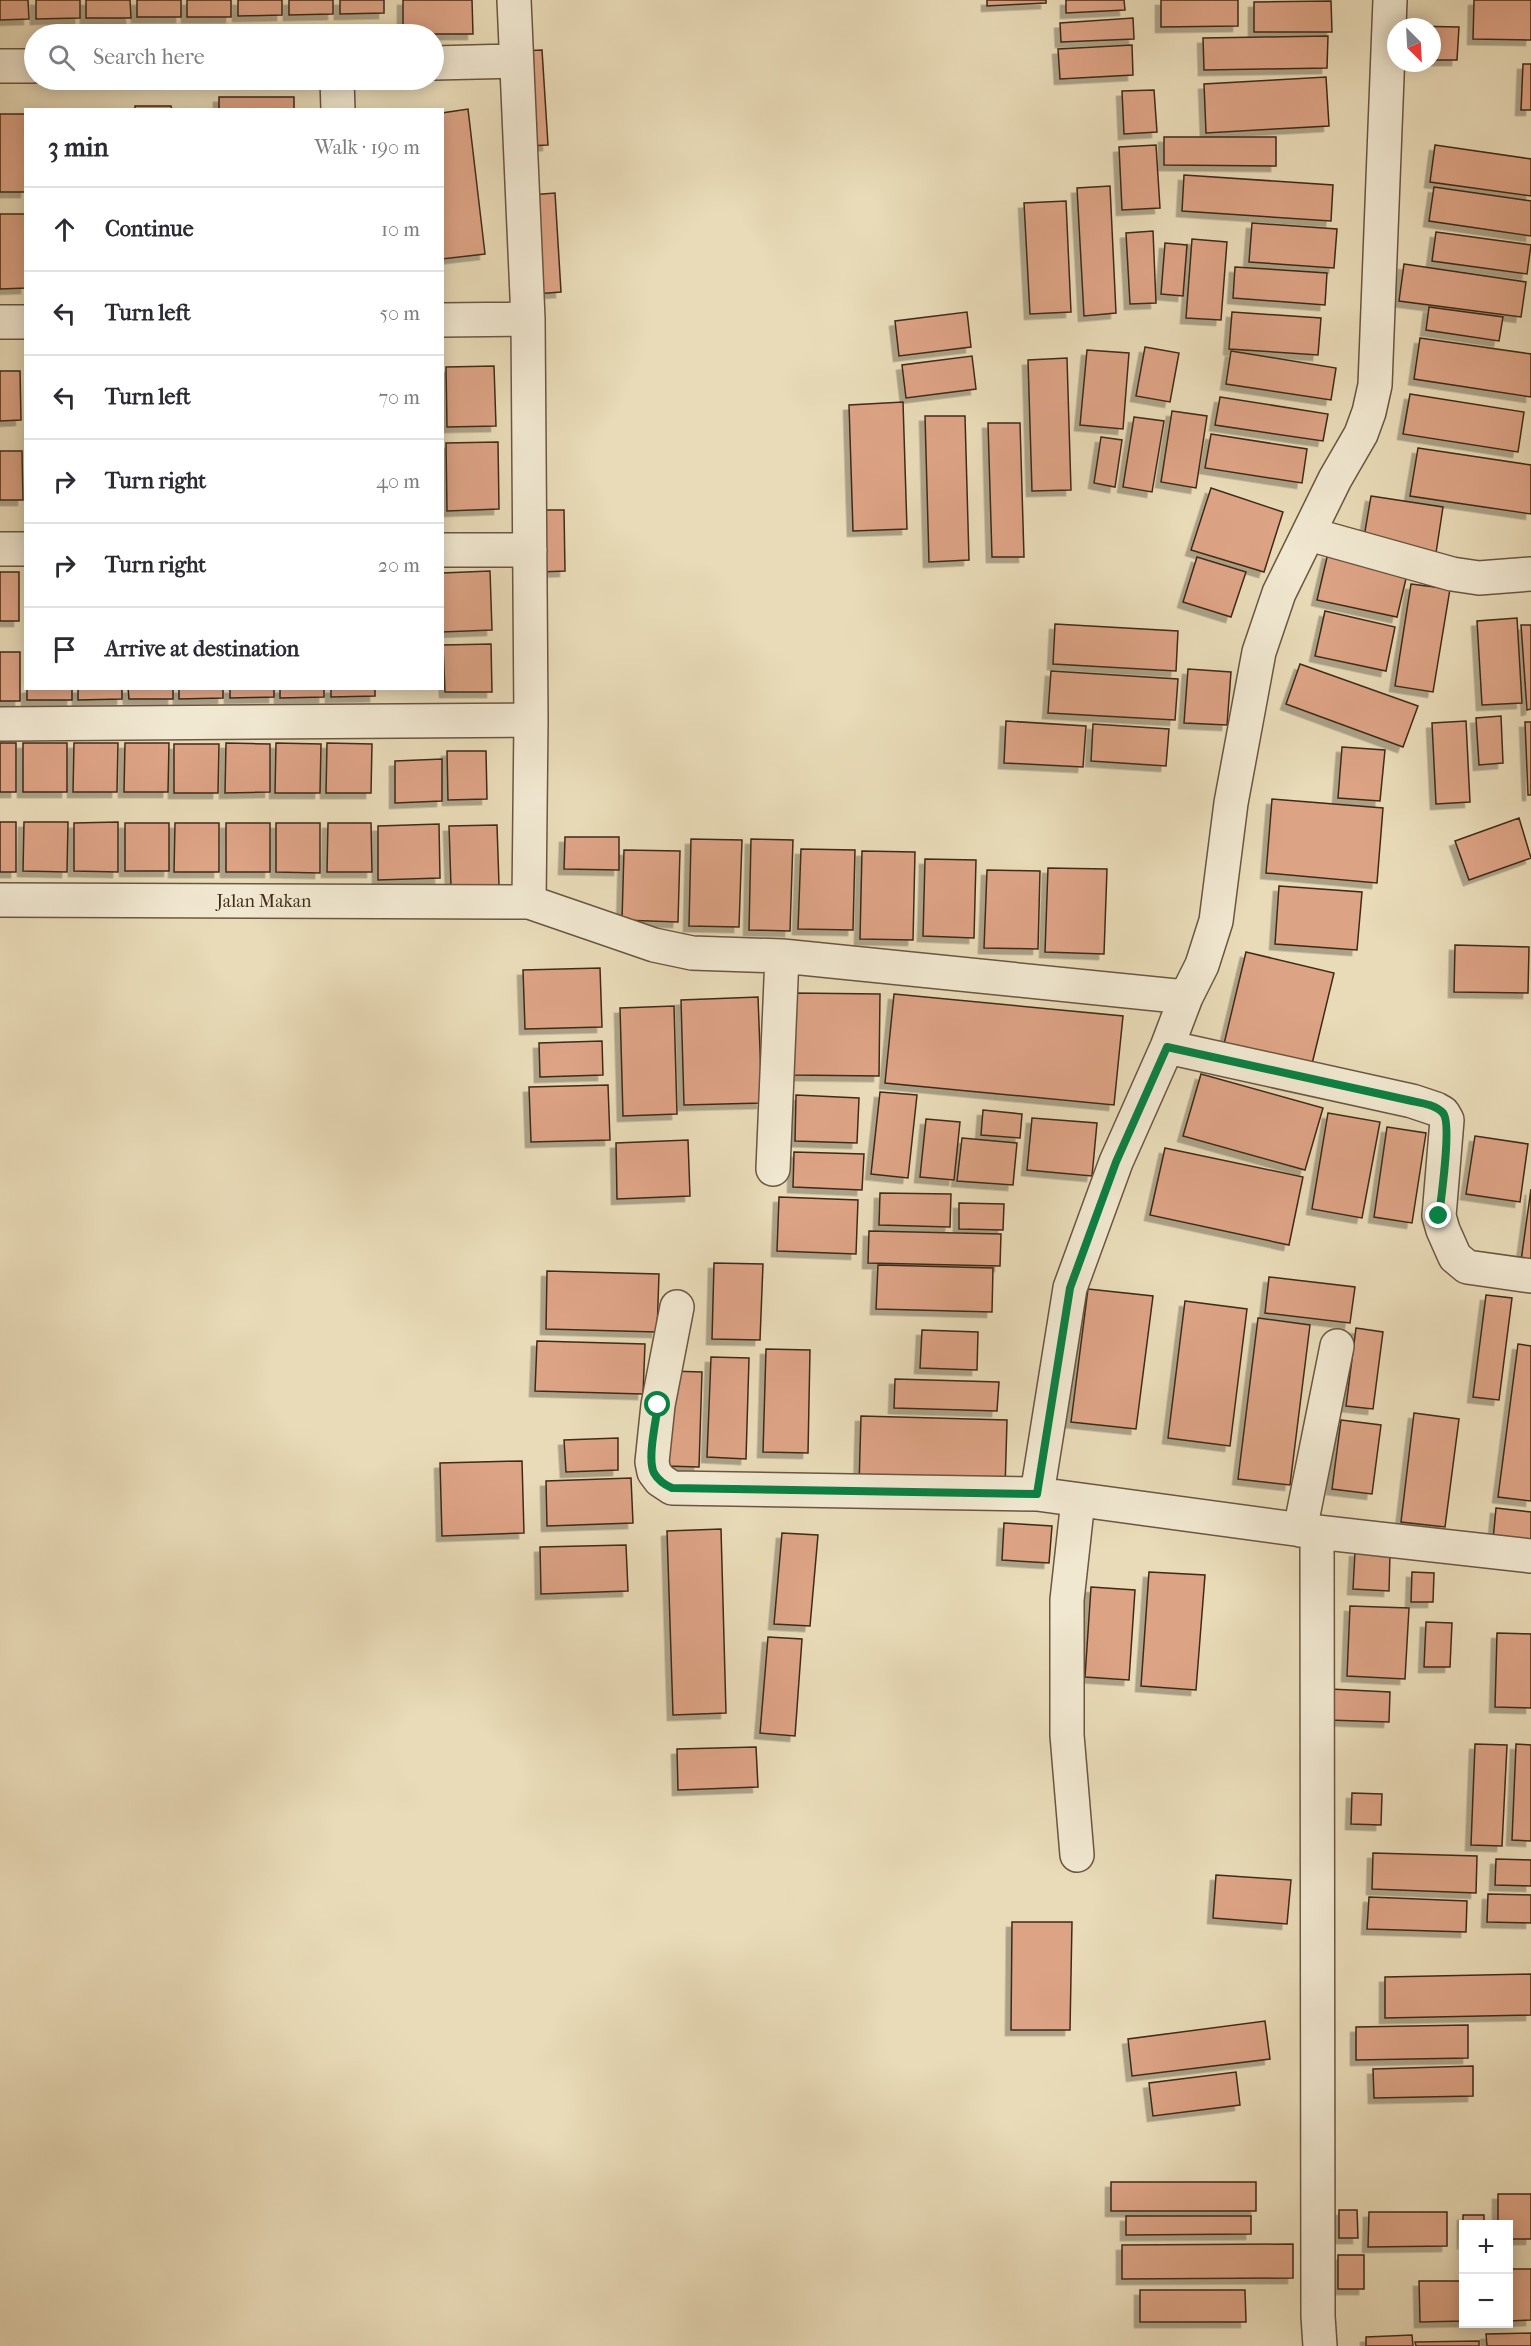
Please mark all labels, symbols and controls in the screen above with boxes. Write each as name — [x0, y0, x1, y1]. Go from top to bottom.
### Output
north arrow — [1387, 18, 1441, 72]
search box — [24, 24, 444, 90]
icon: search — [45, 41, 78, 74]
text: Search here — [93, 44, 205, 70]
text: 3 min — [48, 132, 109, 163]
text: Walk · 190 m — [314, 136, 420, 159]
icon: ahead — [48, 213, 81, 246]
text: Continue — [105, 216, 194, 242]
text: 10 m — [381, 218, 420, 241]
icon: left — [48, 297, 81, 330]
text: Turn left — [105, 300, 191, 326]
text: 50 m — [379, 302, 420, 325]
icon: left — [48, 381, 81, 414]
text: Turn left — [105, 384, 191, 410]
text: 70 m — [378, 386, 420, 409]
icon: right — [48, 465, 81, 498]
text: Turn right — [105, 468, 206, 494]
text: 40 m — [376, 470, 420, 493]
icon: right — [48, 549, 81, 582]
text: Turn right — [105, 552, 206, 578]
text: 20 m — [378, 554, 420, 577]
icon: arrive — [48, 633, 81, 666]
text: Arrive at destination — [105, 636, 299, 662]
street label: Jalan Makan — [214, 891, 312, 912]
route end — [1425, 1202, 1451, 1228]
route start — [644, 1391, 670, 1417]
map controls — [1459, 2220, 1513, 2328]
button: + — [1459, 2220, 1513, 2274]
button: − — [1459, 2274, 1513, 2328]

